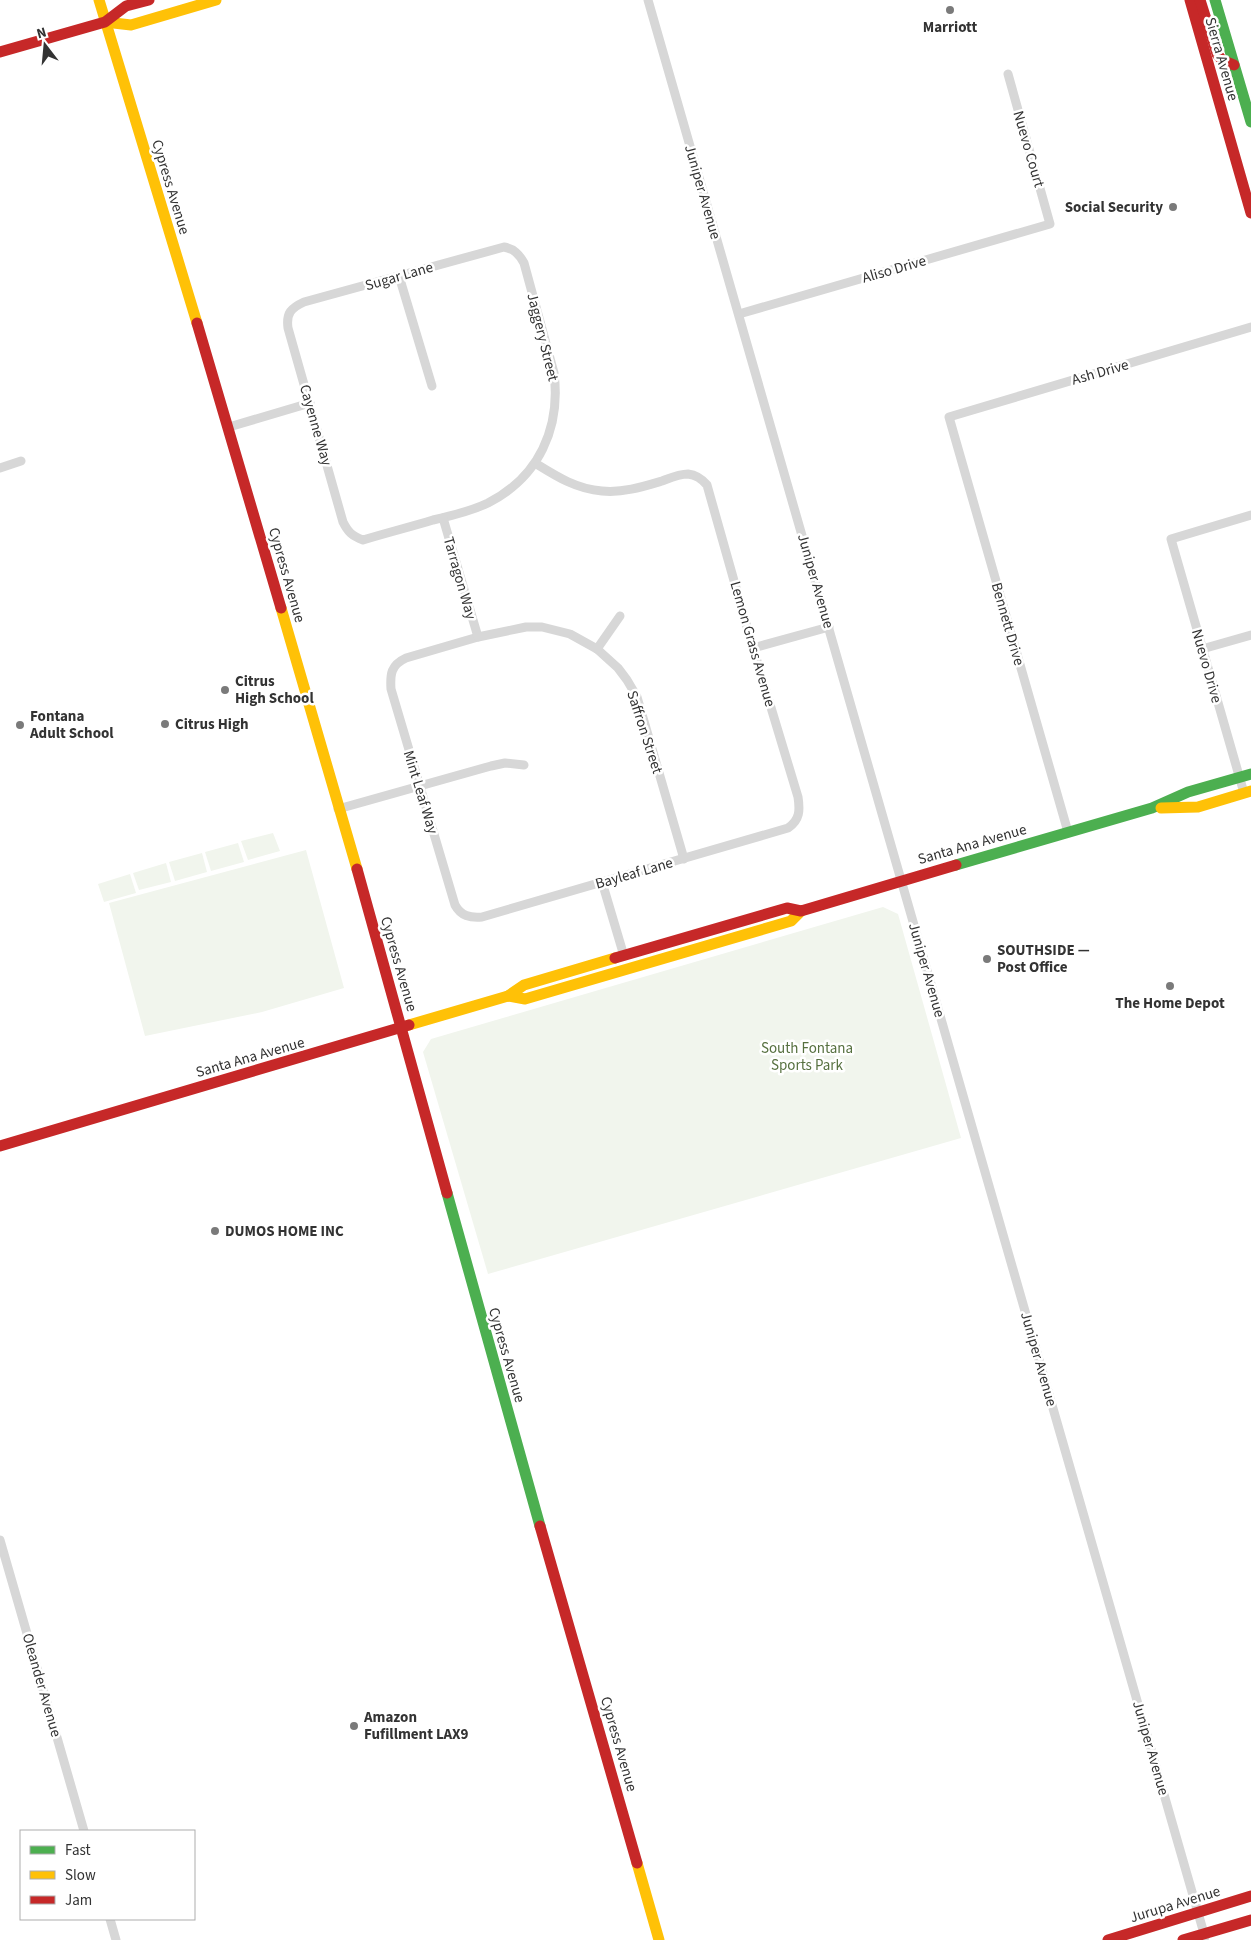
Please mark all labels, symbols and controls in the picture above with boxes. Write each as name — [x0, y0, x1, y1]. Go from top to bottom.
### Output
marker: Marriott — [944, 4, 956, 16]
street label: Sierra Avenue — [1200, 15, 1243, 103]
place label: Marriott — [923, 17, 978, 38]
north arrow — [20, 20, 70, 70]
text: N — [34, 23, 49, 44]
street label: Nuevo Court — [1008, 108, 1049, 190]
street label: Cypress Avenue — [146, 137, 195, 237]
street label: Juniper Avenue — [679, 142, 726, 242]
place label: Social Security — [1065, 197, 1163, 218]
marker: Social Security — [1167, 201, 1179, 213]
street label: Aliso Drive — [860, 250, 929, 289]
street label: Sugar Lane — [363, 257, 436, 296]
street label: Jaggery Street — [521, 291, 564, 383]
street label: Ash Drive — [1069, 354, 1131, 391]
street label: Cayenne Way — [294, 382, 337, 468]
street label: Cypress Avenue — [263, 525, 310, 625]
street label: Juniper Avenue — [792, 531, 839, 631]
street label: Tarragon Way — [438, 534, 481, 622]
street label: Lemon Grass Avenue — [725, 579, 781, 709]
street label: Bennett Drive — [986, 580, 1029, 668]
street label: Nuevo Drive — [1186, 627, 1227, 706]
place label: Citrus High School — [235, 671, 314, 709]
marker: Citrus High School — [219, 684, 231, 696]
street label: Saffron Street — [621, 688, 668, 776]
place label: Fontana Adult School — [29, 706, 114, 744]
place label: Citrus High — [175, 714, 249, 735]
marker: Citrus High — [159, 718, 171, 730]
marker: Fontana Adult School — [14, 719, 26, 731]
street label: Mint Leaf Way — [398, 748, 443, 836]
street label: Santa Ana Avenue — [915, 819, 1029, 870]
street label: Bayleaf Lane — [593, 852, 675, 895]
street label: Cypress Avenue — [375, 914, 422, 1014]
street label: Juniper Avenue — [903, 920, 950, 1020]
place label: SOUTHSIDE — Post Office — [997, 940, 1090, 978]
marker: SOUTHSIDE — Post Office — [981, 953, 993, 965]
marker: The Home Depot — [1164, 980, 1176, 992]
place label: The Home Depot — [1115, 993, 1225, 1014]
street label: Santa Ana Avenue — [193, 1032, 307, 1083]
park label: South Fontana Sports Park — [761, 1038, 853, 1076]
place label: DUMOS HOME INC — [225, 1221, 344, 1242]
marker: DUMOS HOME INC — [209, 1225, 221, 1237]
street label: Cypress Avenue — [483, 1305, 530, 1405]
street label: Juniper Avenue — [1015, 1309, 1062, 1409]
street label: Oleander Avenue — [17, 1631, 66, 1739]
street label: Cypress Avenue — [595, 1694, 642, 1794]
street label: Juniper Avenue — [1127, 1698, 1174, 1798]
place label: Amazon Fufillment LAX9 — [363, 1707, 469, 1745]
marker: Amazon Fufillment LAX9 — [348, 1720, 360, 1732]
legend — [20, 1830, 195, 1920]
text: Fast — [65, 1840, 91, 1861]
text: Slow — [65, 1865, 96, 1886]
street label: Jurupa Avenue — [1127, 1881, 1223, 1928]
text: Jam — [65, 1890, 92, 1911]

